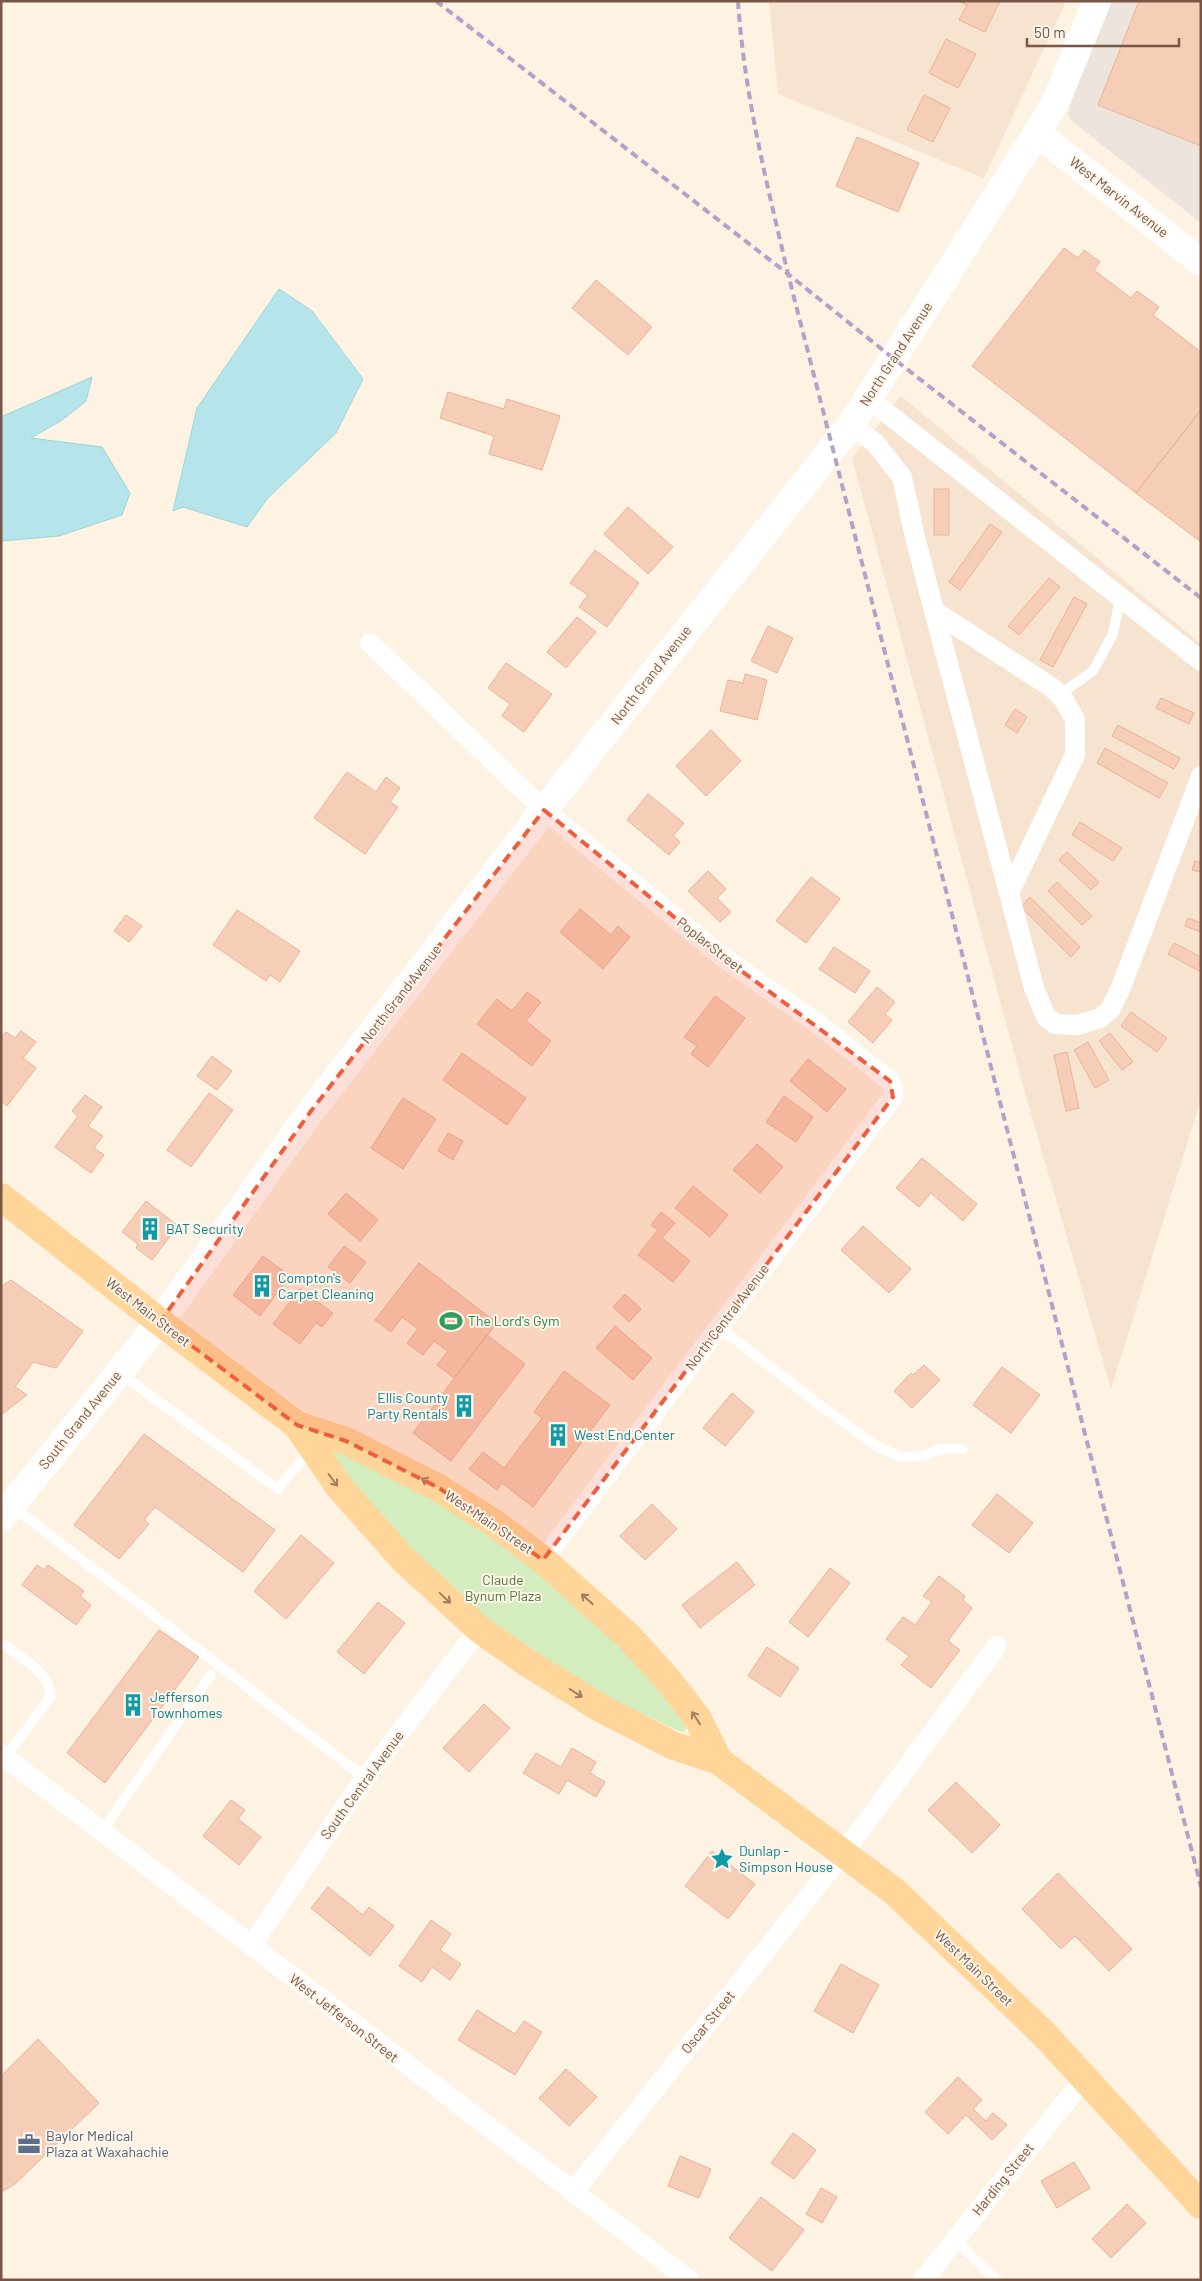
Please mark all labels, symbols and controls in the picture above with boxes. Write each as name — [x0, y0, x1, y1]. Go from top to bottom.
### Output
scale bar — [1027, 15, 1180, 47]
text: 50 m — [1034, 23, 1066, 41]
street label: West Marvin Avenue — [1066, 153, 1172, 241]
street label: North Grand Avenue — [855, 298, 936, 409]
street label: North Grand Avenue — [607, 622, 695, 728]
street label: Poplar Street — [674, 913, 747, 976]
street label: North Grand Avenue — [357, 941, 445, 1047]
building icon: BAT Security — [137, 1216, 163, 1242]
place label: BAT Security — [166, 1220, 244, 1237]
street label: North Central Avenue — [681, 1260, 772, 1373]
place label: Compton's Carpet Cleaning — [278, 1269, 374, 1302]
street label: West Main Street — [103, 1273, 194, 1350]
building icon: Compton's Carpet Cleaning — [249, 1273, 275, 1299]
sports icon: The Lord's Gym — [438, 1308, 464, 1334]
place label: The Lord's Gym — [468, 1312, 560, 1329]
street label: South Grand Avenue — [35, 1367, 125, 1472]
place label: Ellis County Party Rentals — [367, 1389, 449, 1422]
building icon: Ellis County Party Rentals — [451, 1393, 477, 1419]
building icon: West End Center — [545, 1422, 571, 1448]
place label: West End Center — [574, 1426, 675, 1443]
one-way arrow — [328, 1473, 339, 1486]
one-way arrow — [421, 1477, 436, 1486]
street label: West Main Street — [442, 1486, 537, 1557]
park label: Claude Bynum Plaza — [465, 1571, 541, 1604]
one-way arrow — [438, 1592, 451, 1604]
one-way arrow — [580, 1593, 593, 1605]
place label: Jefferson Townhomes — [150, 1688, 223, 1721]
one-way arrow — [568, 1688, 582, 1698]
building icon: Jefferson Townhomes — [120, 1692, 146, 1718]
one-way arrow — [691, 1711, 702, 1725]
street label: South Central Avenue — [316, 1727, 407, 1842]
place label: Dunlap - Simpson House — [739, 1842, 833, 1875]
place icon: Dunlap - Simpson House — [709, 1846, 735, 1872]
street label: West Main Street — [931, 1926, 1017, 2009]
street label: West Jefferson Street — [286, 1970, 402, 2065]
street label: Oscar Street — [677, 1987, 738, 2057]
place label: Baylor Medical Plaza at Waxahachie — [46, 2127, 169, 2160]
office icon: Baylor Medical Plaza at Waxahachie — [16, 2131, 42, 2157]
street label: Harding Street — [968, 2139, 1037, 2218]

